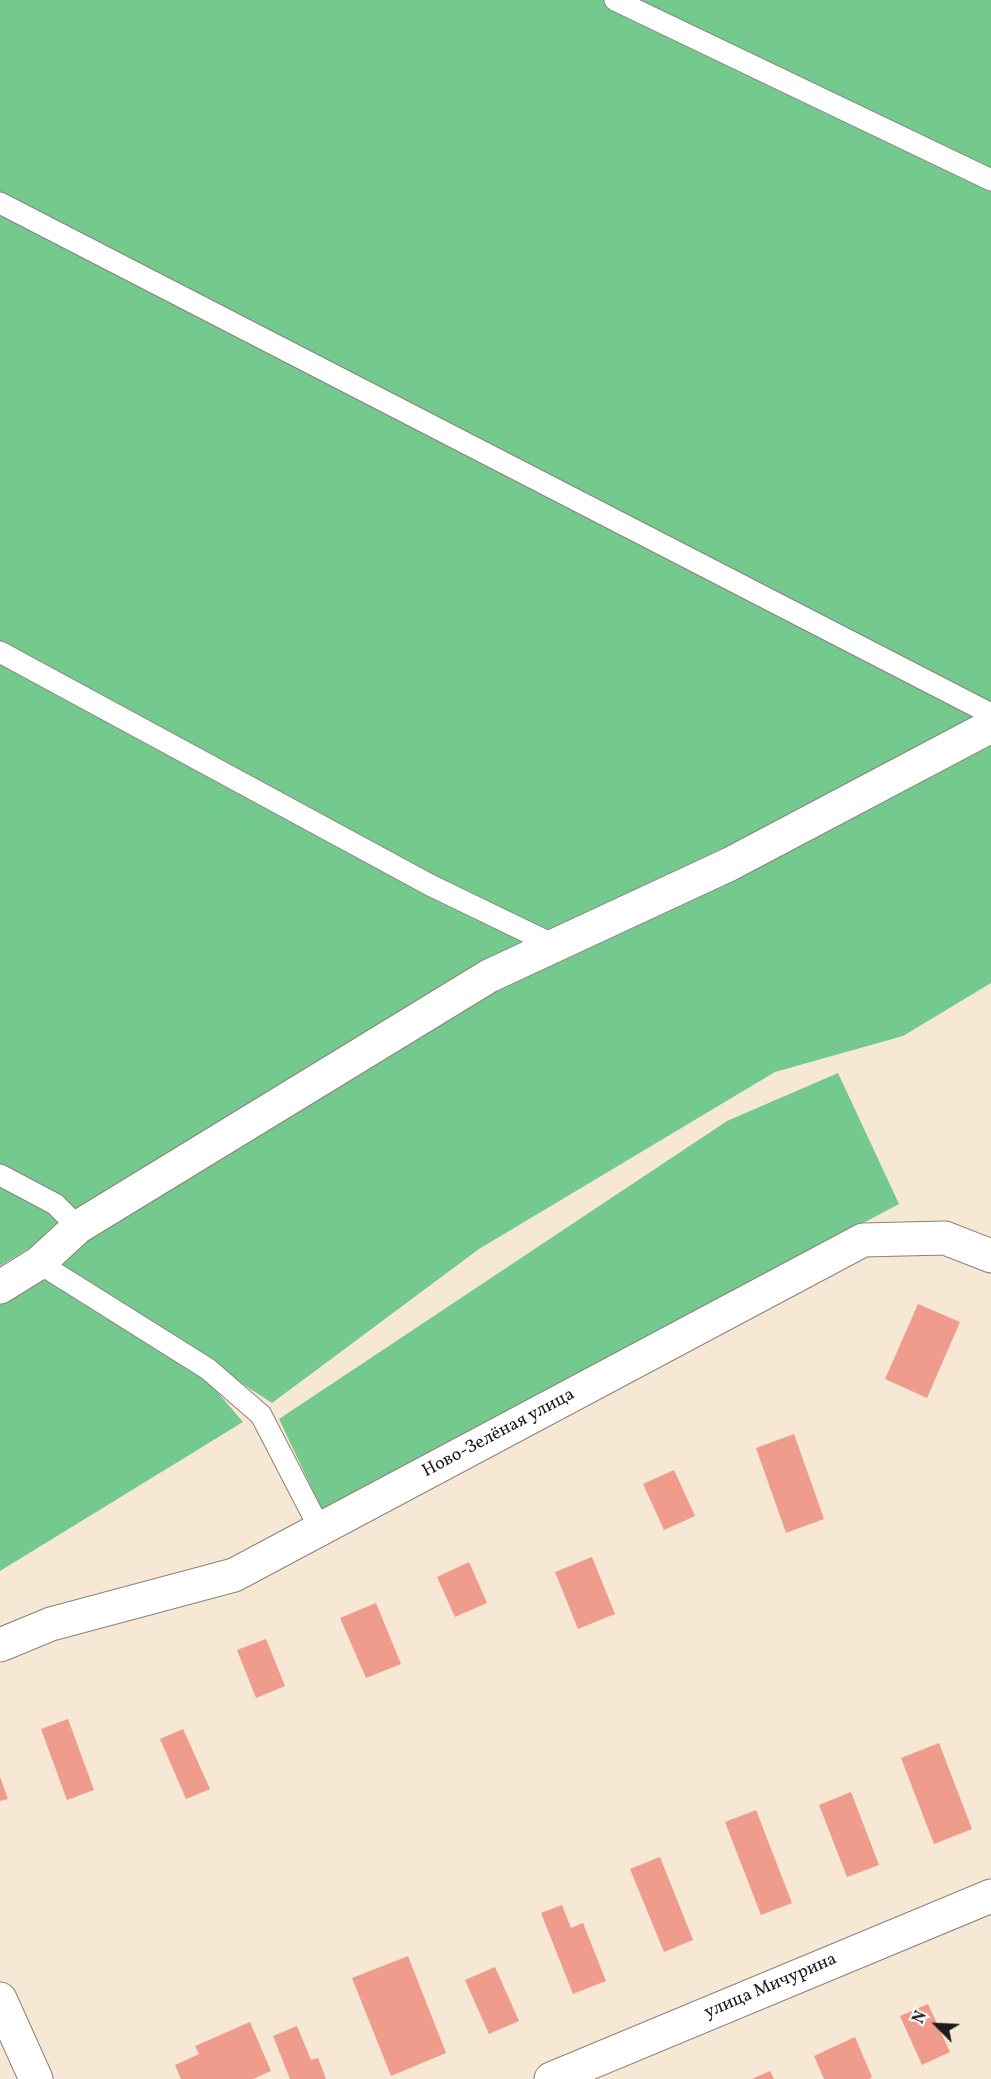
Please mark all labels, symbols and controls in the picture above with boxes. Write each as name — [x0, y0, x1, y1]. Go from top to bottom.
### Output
street label: Ново-Зелёная улица — [419, 1385, 579, 1483]
street label: улица Мичурина — [701, 1949, 841, 2025]
north arrow — [907, 1995, 967, 2055]
text: N — [908, 2008, 933, 2027]

